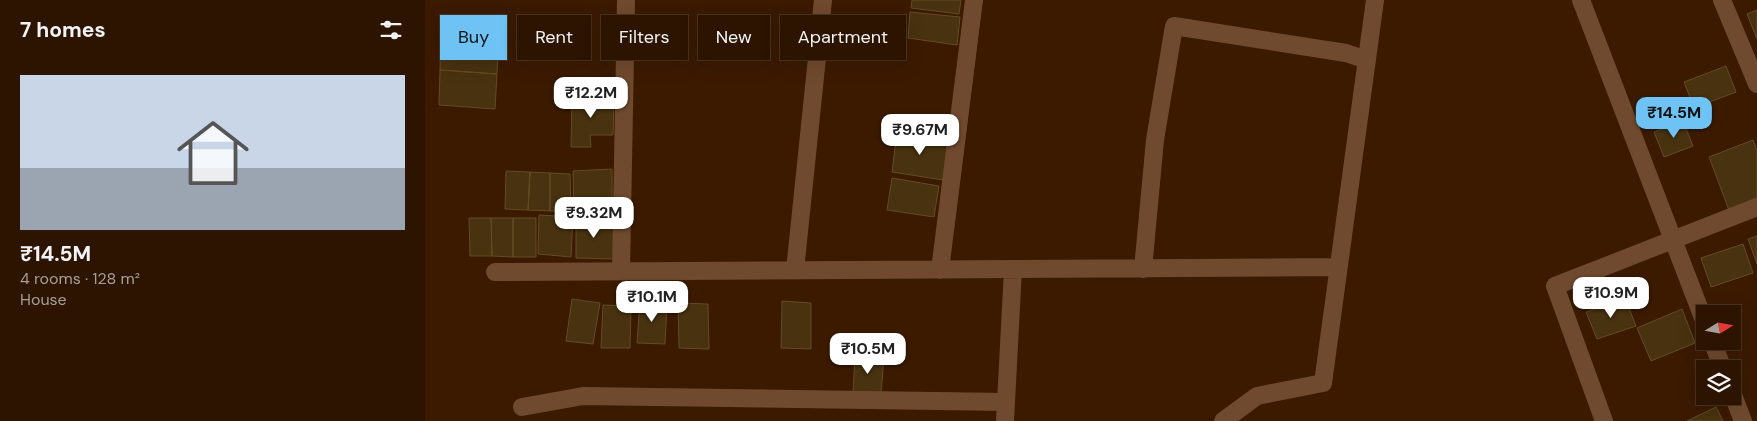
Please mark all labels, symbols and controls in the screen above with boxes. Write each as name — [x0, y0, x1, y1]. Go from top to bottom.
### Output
chip: Buy — [440, 15, 507, 60]
chip: Rent — [517, 15, 591, 60]
chip: Filters — [601, 15, 688, 60]
chip: New — [698, 15, 770, 60]
chip: Apartment — [780, 15, 906, 60]
text: 7 homes — [20, 16, 106, 44]
icon: filters — [377, 16, 405, 44]
pin: ₹12.2M — [550, 76, 632, 119]
text: ₹12.2M — [565, 82, 617, 103]
pin: ₹14.5M — [1633, 96, 1715, 139]
text: ₹14.5M — [1647, 102, 1701, 123]
icon: home — [168, 108, 258, 198]
pin: ₹9.67M — [879, 114, 961, 156]
text: ₹9.67M — [892, 119, 948, 140]
pin: ₹9.32M — [553, 196, 635, 239]
text: ₹9.32M — [566, 202, 622, 223]
text: ₹14.5M — [20, 240, 91, 268]
text: 4 rooms · 128 m² — [20, 268, 140, 289]
pin: ₹10.9M — [1570, 276, 1652, 319]
pin: ₹10.1M — [611, 280, 693, 323]
text: ₹10.9M — [1584, 282, 1638, 303]
text: ₹10.1M — [627, 286, 677, 307]
text: House — [20, 289, 67, 310]
north arrow — [1696, 305, 1741, 350]
map controls — [1696, 305, 1741, 405]
pin: ₹10.5M — [827, 332, 909, 375]
text: ₹10.5M — [841, 338, 895, 359]
button: layers — [1696, 360, 1741, 405]

